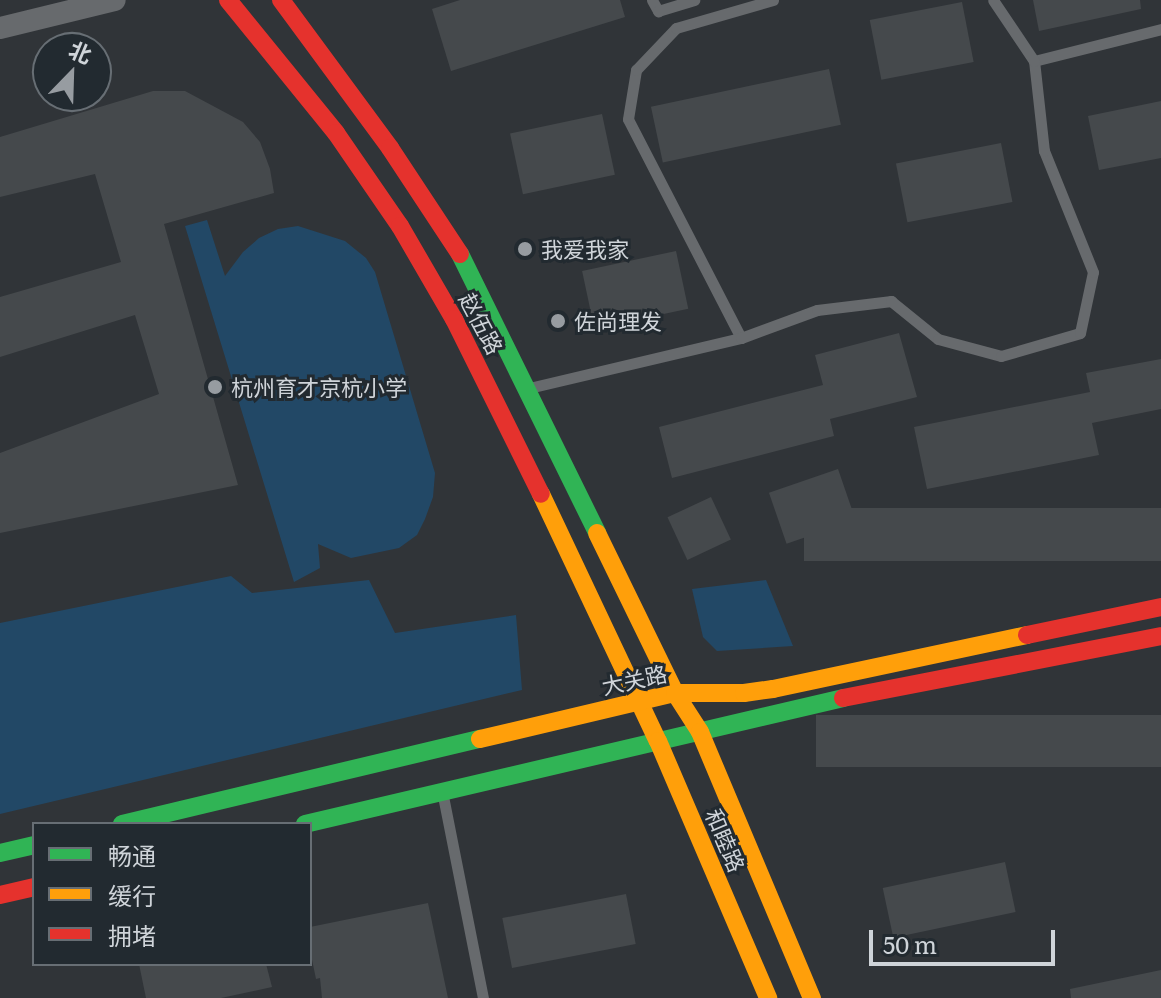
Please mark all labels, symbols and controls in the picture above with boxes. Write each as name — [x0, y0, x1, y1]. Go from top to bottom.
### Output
north arrow — [32, 32, 112, 112]
text: 北 — [64, 32, 97, 71]
place label: 我爱我家 — [541, 236, 629, 262]
marker: 我爱我家 — [516, 240, 534, 258]
street label: 赵伍路 — [455, 288, 509, 358]
place label: 佐尚理发 — [574, 308, 662, 334]
marker: 佐尚理发 — [549, 312, 567, 330]
place label: 杭州育才京杭小学 — [231, 374, 407, 400]
marker: 杭州育才京杭小学 — [206, 378, 224, 396]
street label: 大关路 — [599, 659, 669, 699]
street label: 和睦路 — [701, 804, 751, 876]
legend — [32, 822, 312, 966]
text: 畅通 — [108, 837, 156, 872]
text: 缓行 — [108, 877, 156, 912]
scale bar — [873, 914, 1059, 964]
text: 拥堵 — [108, 917, 156, 952]
text: 50 m — [883, 926, 937, 961]

